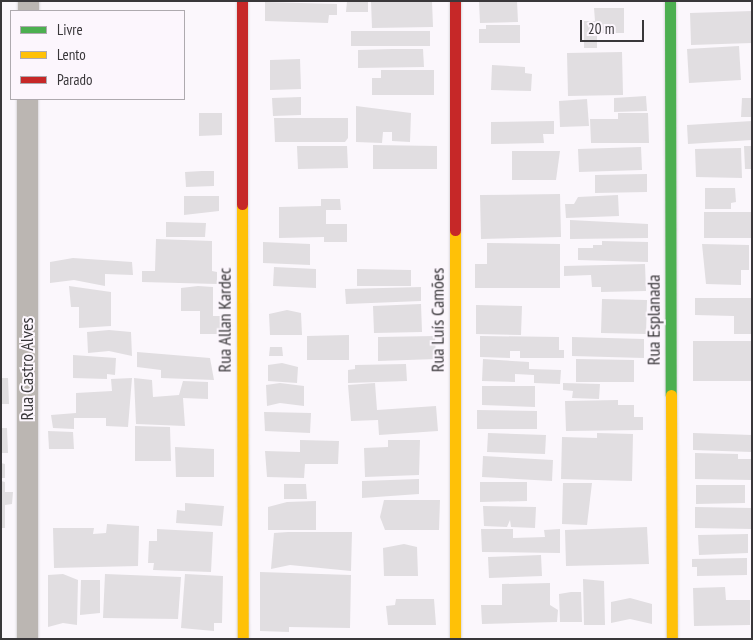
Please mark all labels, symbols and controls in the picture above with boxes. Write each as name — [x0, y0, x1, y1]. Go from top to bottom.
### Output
legend — [10, 10, 185, 100]
scale bar — [583, 10, 647, 42]
text: 20 m — [588, 19, 614, 38]
text: Livre — [57, 20, 83, 39]
text: Lento — [57, 45, 86, 64]
text: Parado — [57, 70, 92, 89]
street label: Rua Allan Kardec — [214, 267, 236, 373]
street label: Rua Luís Camões — [427, 268, 449, 372]
street label: Rua Esplanada — [643, 275, 665, 365]
street label: Rua Castro Alves — [16, 317, 38, 421]

